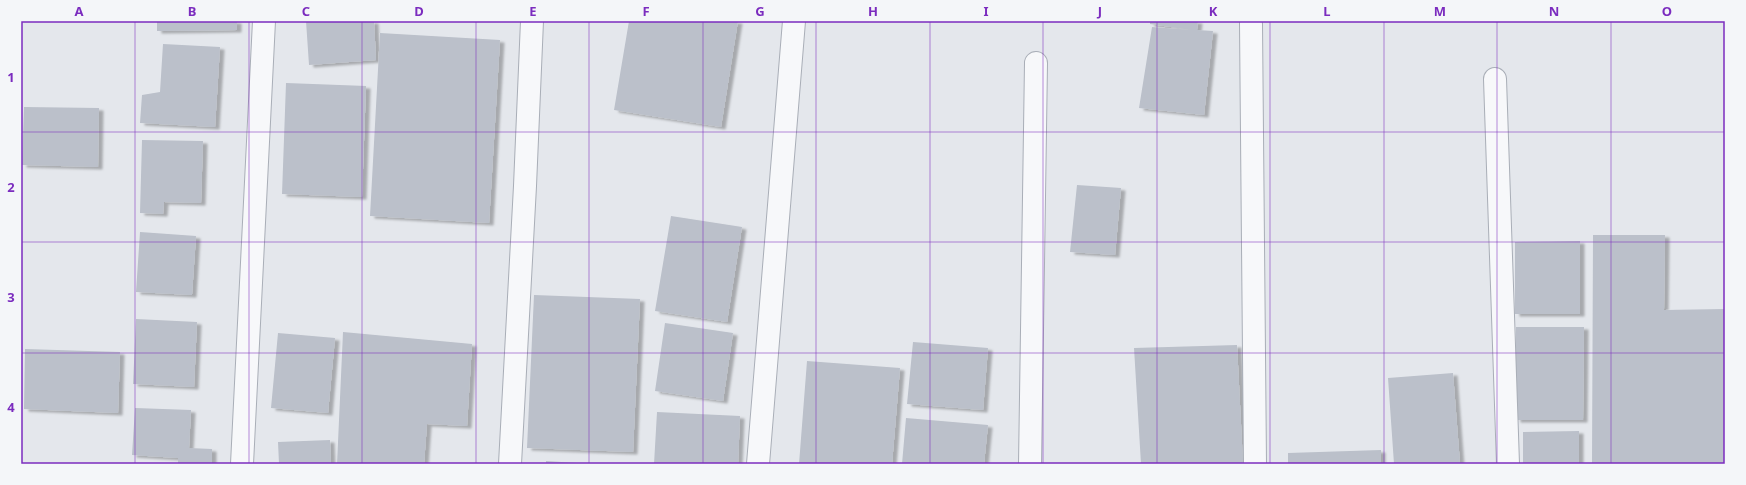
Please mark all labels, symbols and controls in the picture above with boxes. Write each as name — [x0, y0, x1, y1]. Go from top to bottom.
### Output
text: A — [75, 2, 84, 20]
text: B — [188, 2, 196, 20]
text: C — [302, 2, 310, 20]
text: D — [414, 2, 424, 20]
text: E — [529, 2, 537, 20]
text: F — [642, 2, 650, 20]
text: G — [755, 2, 765, 20]
text: H — [868, 2, 878, 20]
text: I — [983, 2, 989, 20]
text: J — [1097, 2, 1102, 20]
text: K — [1209, 2, 1218, 20]
text: L — [1323, 2, 1331, 20]
text: M — [1434, 2, 1446, 20]
text: N — [1549, 2, 1559, 20]
text: O — [1662, 2, 1672, 20]
text: 1 — [7, 68, 15, 86]
text: 2 — [7, 178, 15, 196]
text: 3 — [7, 288, 15, 306]
text: 4 — [7, 398, 15, 416]

